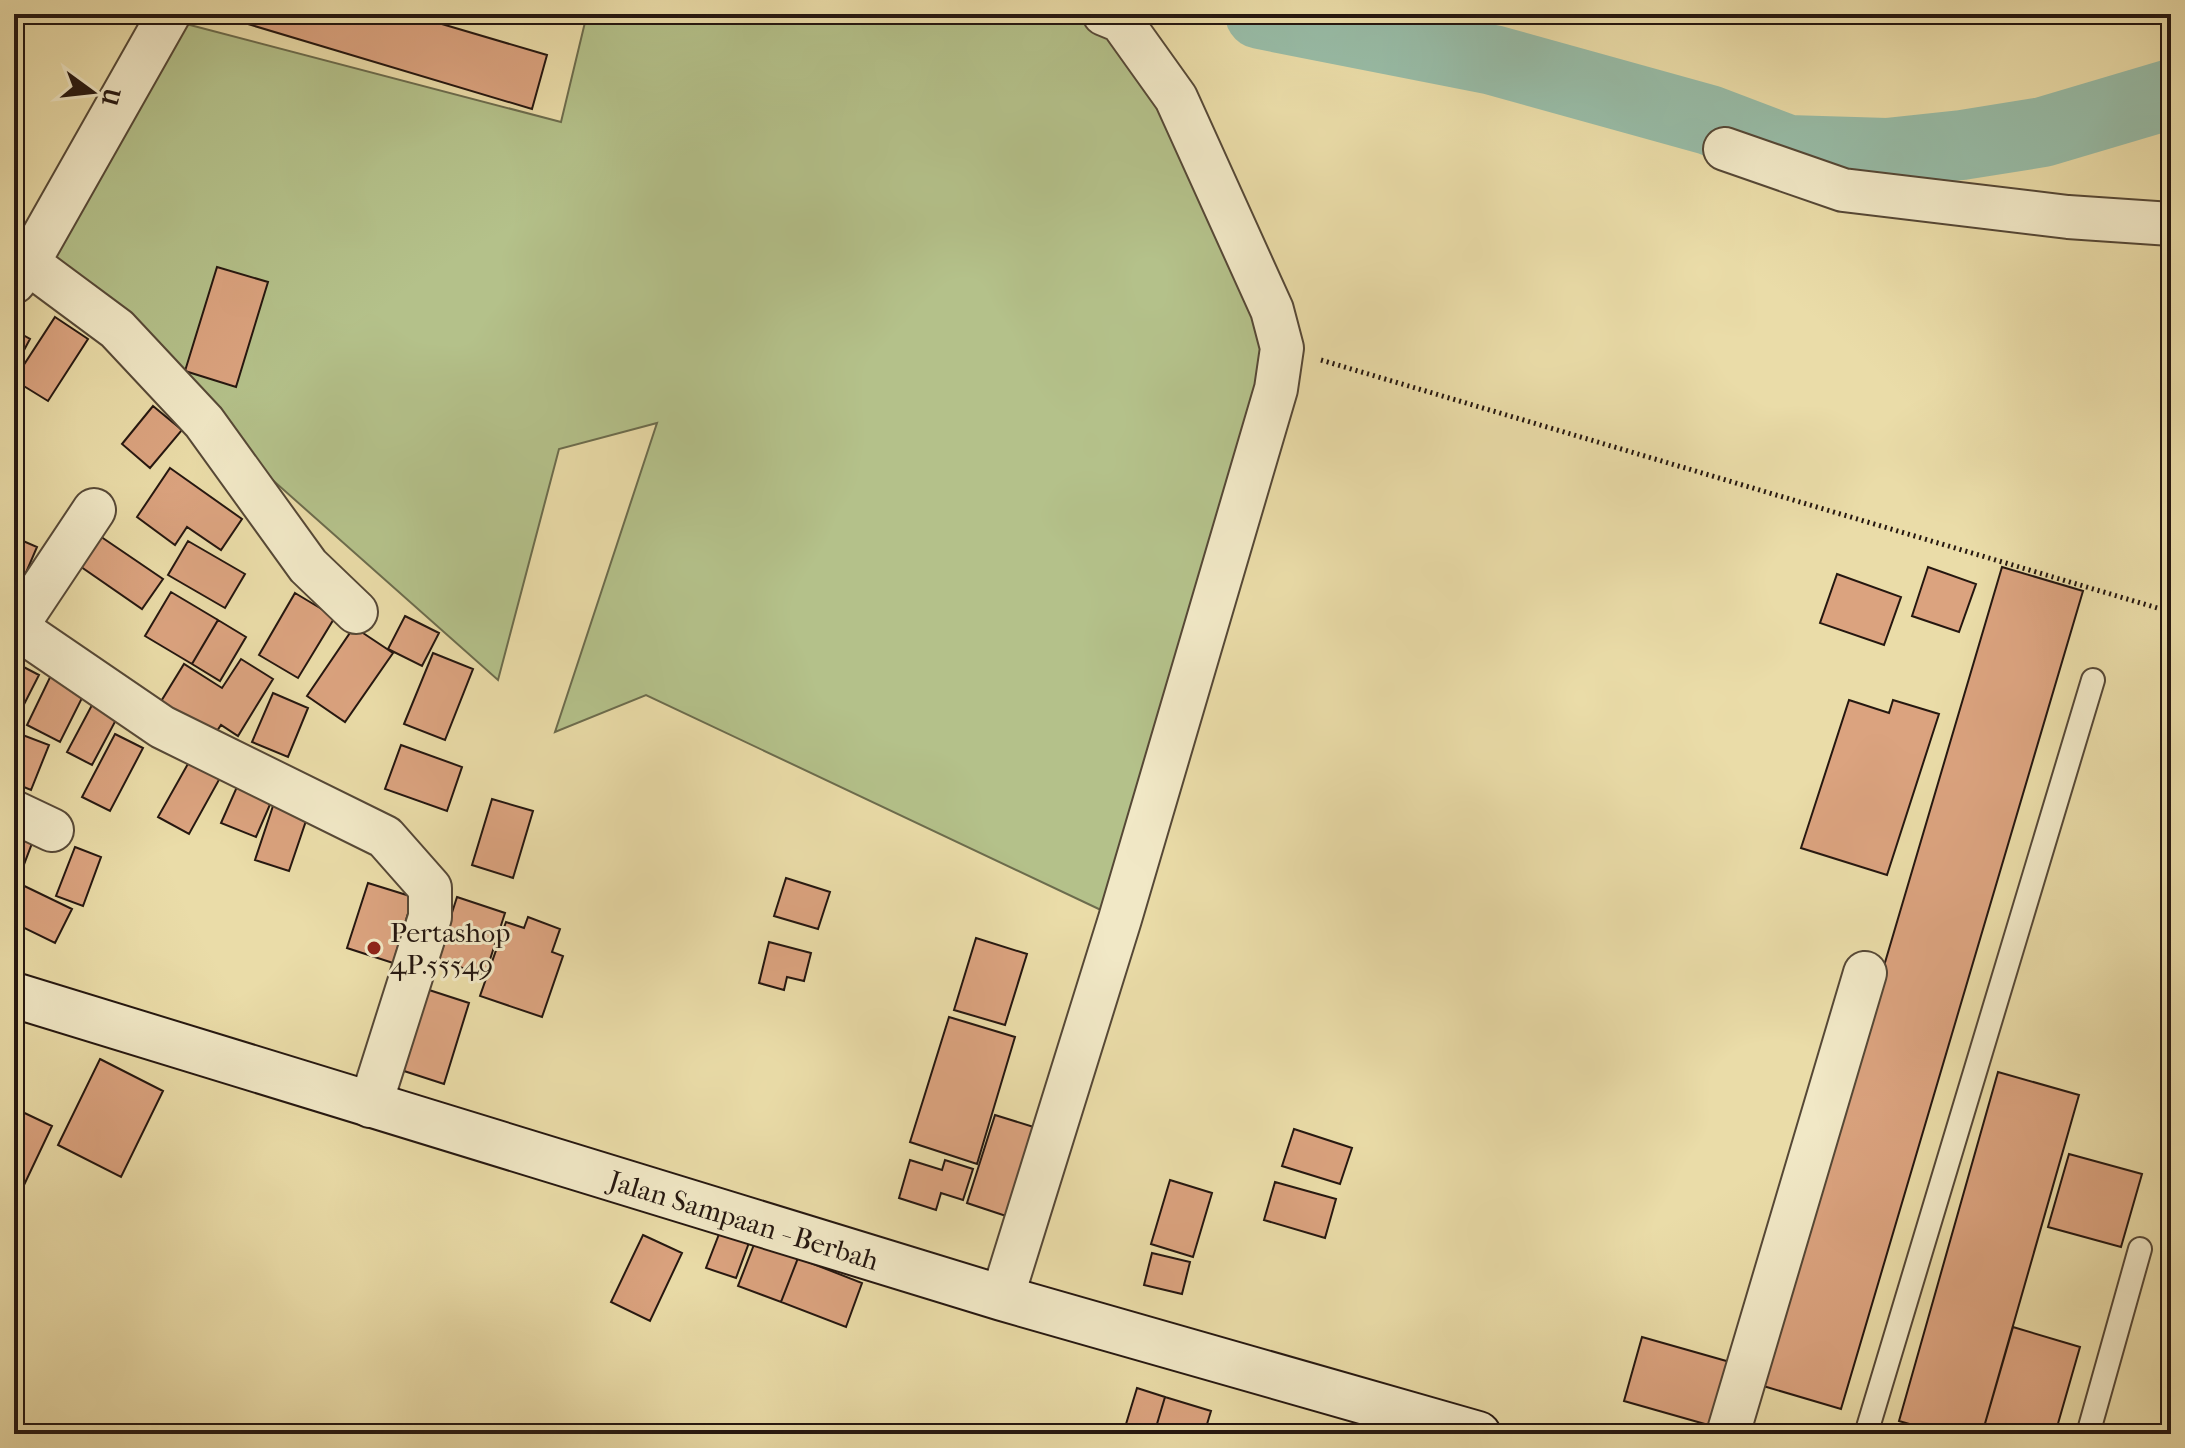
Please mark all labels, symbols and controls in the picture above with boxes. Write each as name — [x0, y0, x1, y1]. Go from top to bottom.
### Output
north arrow — [52, 52, 132, 132]
text: U — [95, 84, 125, 109]
place label: Pertashop 4P.55549 — [390, 916, 510, 981]
marker: Pertashop 4P.55549 — [365, 939, 383, 957]
street label: Jalan Sampaan - Berbah — [603, 1163, 883, 1277]

